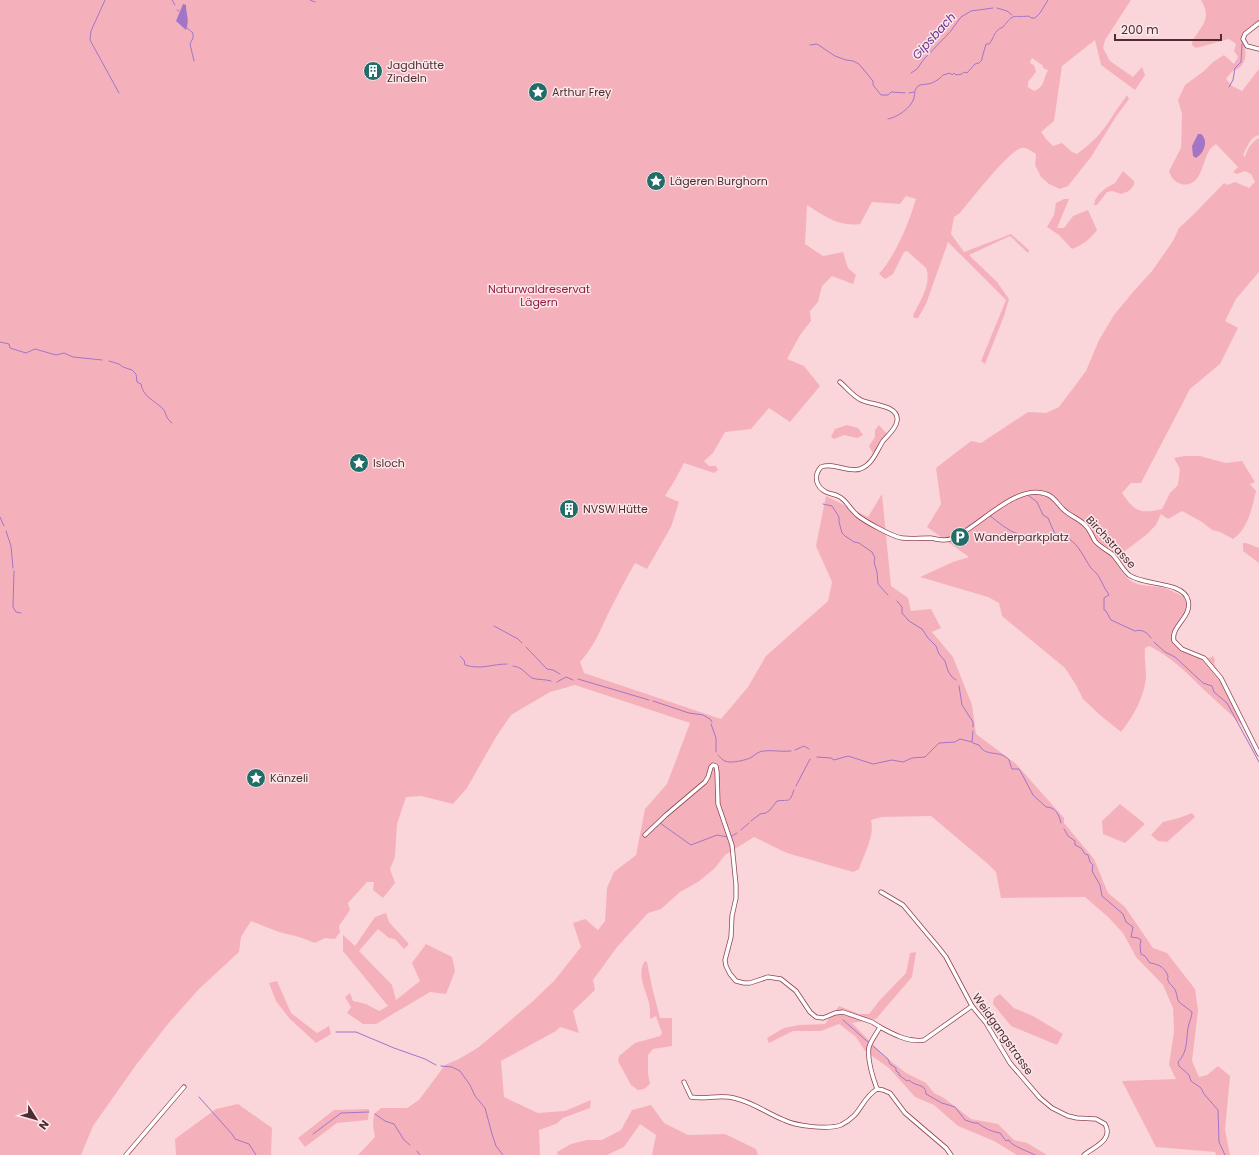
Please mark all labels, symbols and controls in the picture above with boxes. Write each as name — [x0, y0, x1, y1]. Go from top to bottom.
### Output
water label: Gipsbach — [908, 8, 959, 63]
scale bar — [1115, 16, 1221, 42]
text: 200 m — [1121, 21, 1159, 38]
place label: Jagdhütte Zindeln — [387, 57, 444, 86]
building icon: Jagdhütte Zindeln — [362, 60, 384, 82]
place icon: Arthur Frey — [527, 81, 549, 103]
place label: Arthur Frey — [552, 84, 612, 100]
place icon: Lägeren Burghorn — [645, 170, 667, 192]
place label: Lägeren Burghorn — [670, 173, 768, 189]
park label: Naturwaldreservat Lägern — [488, 281, 590, 310]
place icon: Isloch — [348, 452, 370, 474]
place label: Isloch — [373, 455, 405, 471]
building icon: NVSW Hütte — [558, 498, 580, 520]
place label: NVSW Hütte — [583, 501, 648, 517]
street label: Birchstrasse — [1082, 512, 1140, 572]
parking icon: Wanderparkplatz — [949, 526, 971, 548]
place label: Wanderparkplatz — [974, 529, 1069, 545]
place icon: Känzeli — [245, 767, 267, 789]
place label: Känzeli — [270, 770, 309, 786]
street label: Weidgangstrasse — [969, 990, 1037, 1078]
north arrow — [16, 1099, 56, 1139]
text: N — [35, 1117, 53, 1133]

